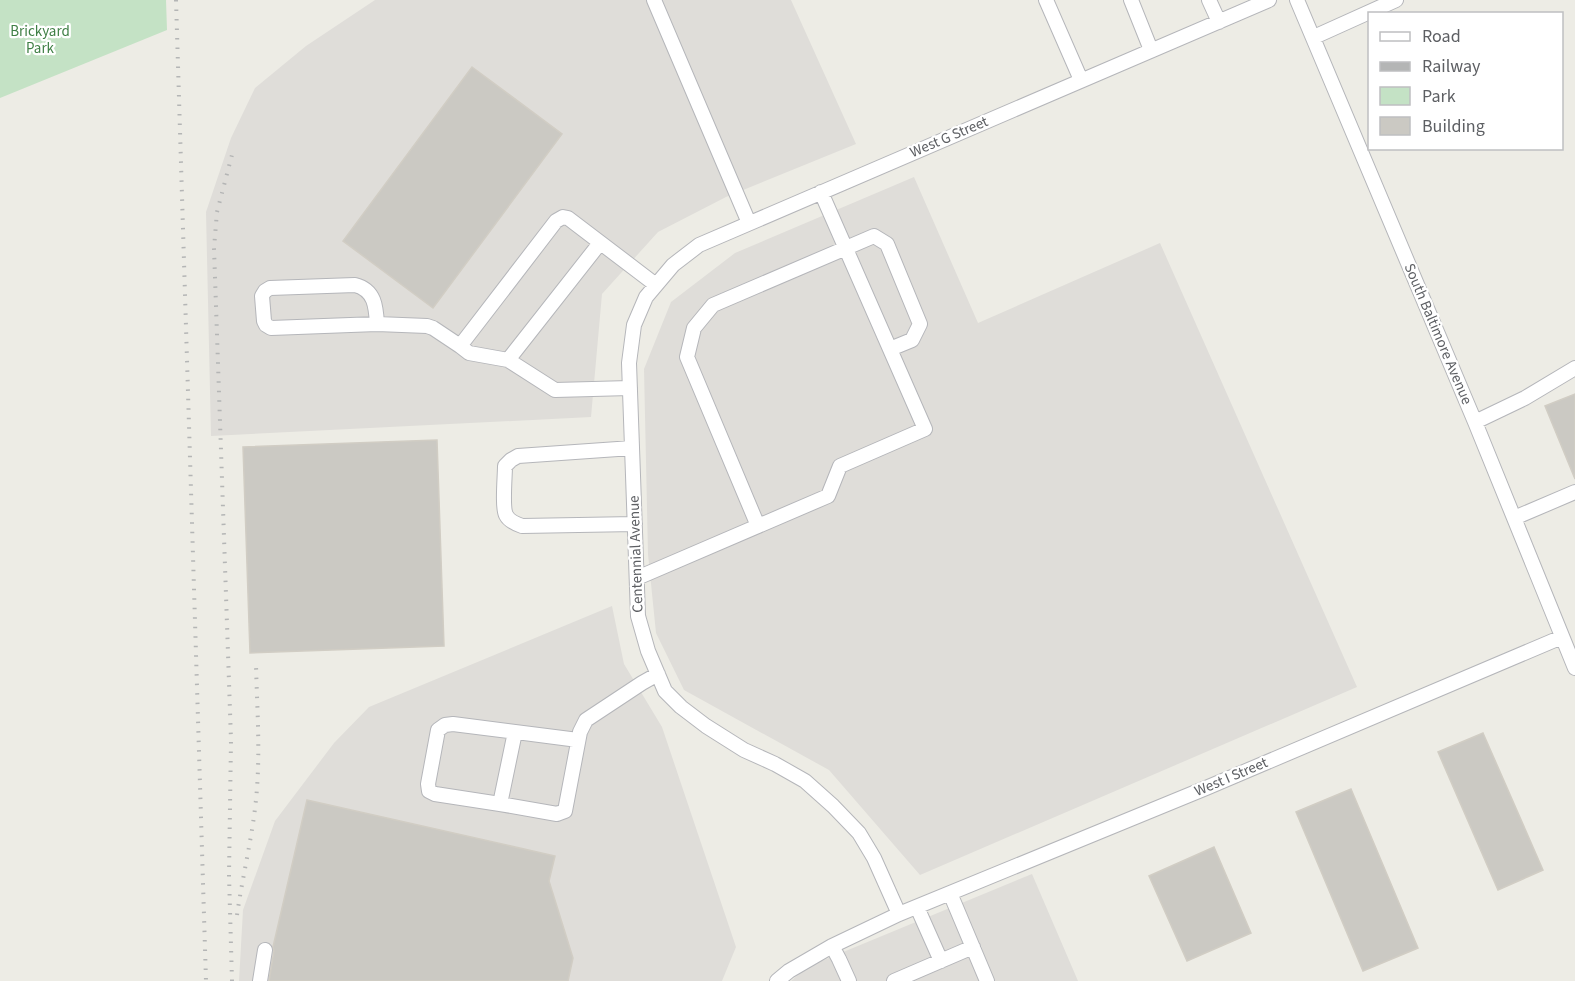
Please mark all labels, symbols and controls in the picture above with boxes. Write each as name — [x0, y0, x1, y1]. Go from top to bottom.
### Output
legend — [1368, 12, 1563, 150]
park label: Brickyard Park — [10, 21, 70, 59]
text: Road — [1422, 24, 1461, 49]
text: Railway — [1422, 54, 1481, 79]
text: Park — [1422, 84, 1456, 109]
street label: West G Street — [907, 111, 991, 163]
text: Building — [1422, 114, 1485, 139]
street label: South Baltimore Avenue — [1399, 260, 1477, 408]
street label: Centennial Avenue — [623, 495, 649, 613]
street label: West I Street — [1191, 752, 1271, 802]

